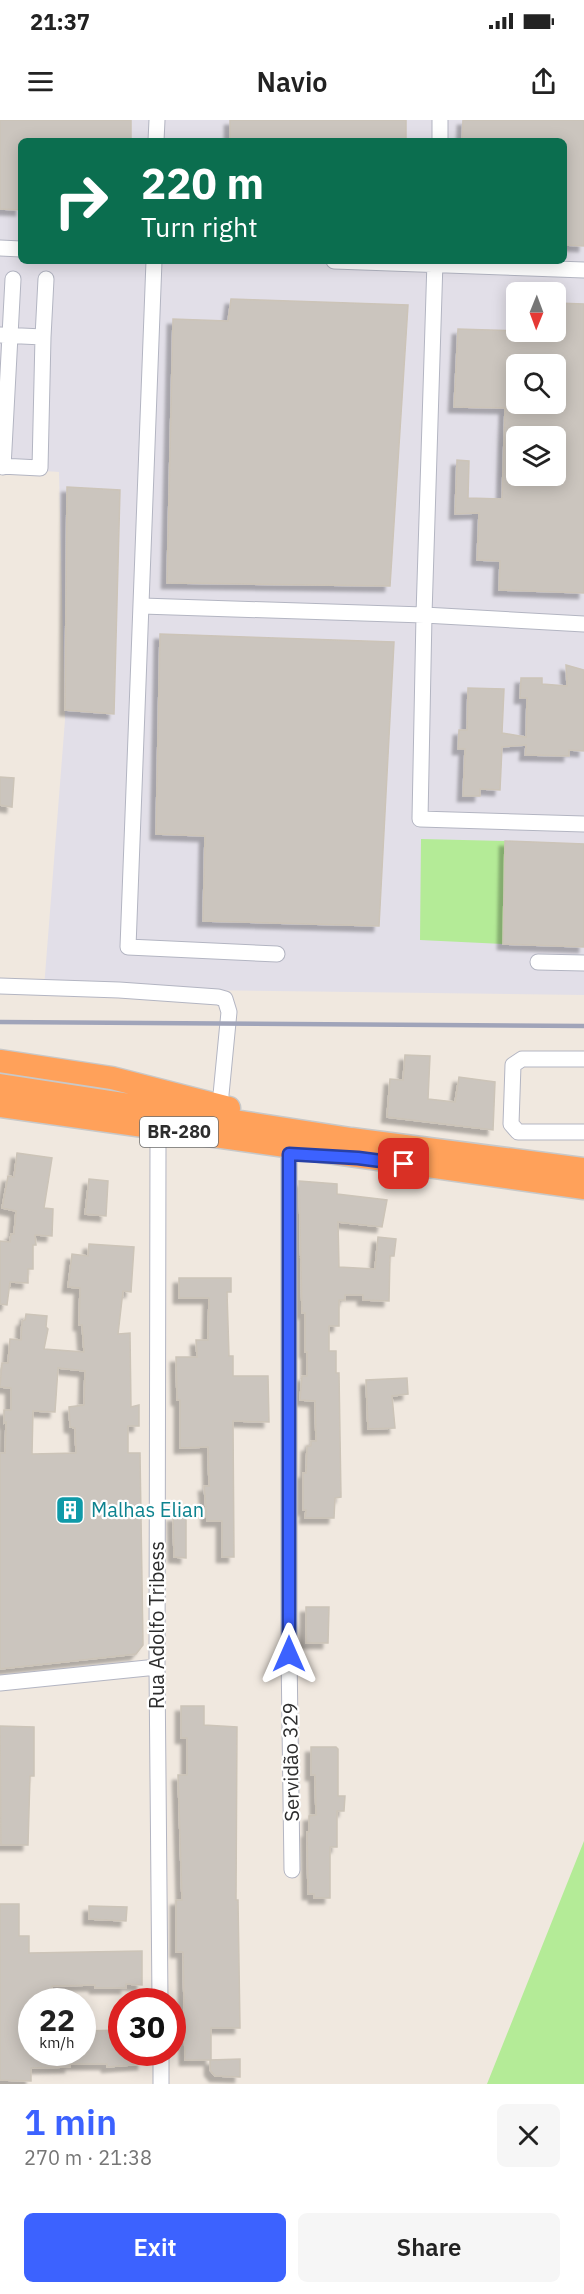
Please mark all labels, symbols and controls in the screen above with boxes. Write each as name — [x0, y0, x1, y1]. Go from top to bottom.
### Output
text: 21:37 — [30, 7, 90, 36]
text: Navio — [256, 64, 328, 99]
icon: menu — [24, 65, 57, 98]
icon: share — [527, 65, 560, 98]
text: 220 m — [141, 156, 264, 211]
icon: right — [42, 162, 120, 240]
text: Turn right — [141, 209, 258, 244]
north arrow — [506, 282, 566, 342]
map controls — [506, 282, 566, 486]
button: search — [506, 354, 566, 414]
button: layers — [506, 426, 566, 486]
road number: BR-280 — [140, 1117, 218, 1147]
pin — [378, 1138, 429, 1189]
icon: arrive — [387, 1147, 420, 1180]
building icon: Malhas Elian — [54, 1494, 86, 1526]
place label: Malhas Elian — [91, 1496, 204, 1523]
street label: Rua Adolfo Tribess — [143, 1541, 170, 1709]
position arrow — [257, 1622, 321, 1686]
street label: Servidão 329 — [276, 1702, 305, 1822]
speed limit sign: 30 — [108, 1988, 186, 2066]
text: 22 — [39, 2000, 75, 2039]
text: km/h — [39, 2033, 75, 2052]
text: 1 min — [24, 2098, 117, 2145]
button: close — [497, 2104, 560, 2167]
text: 270 m · 21:38 — [24, 2144, 152, 2171]
button: Exit — [24, 2213, 286, 2282]
button: Share — [298, 2213, 560, 2282]

